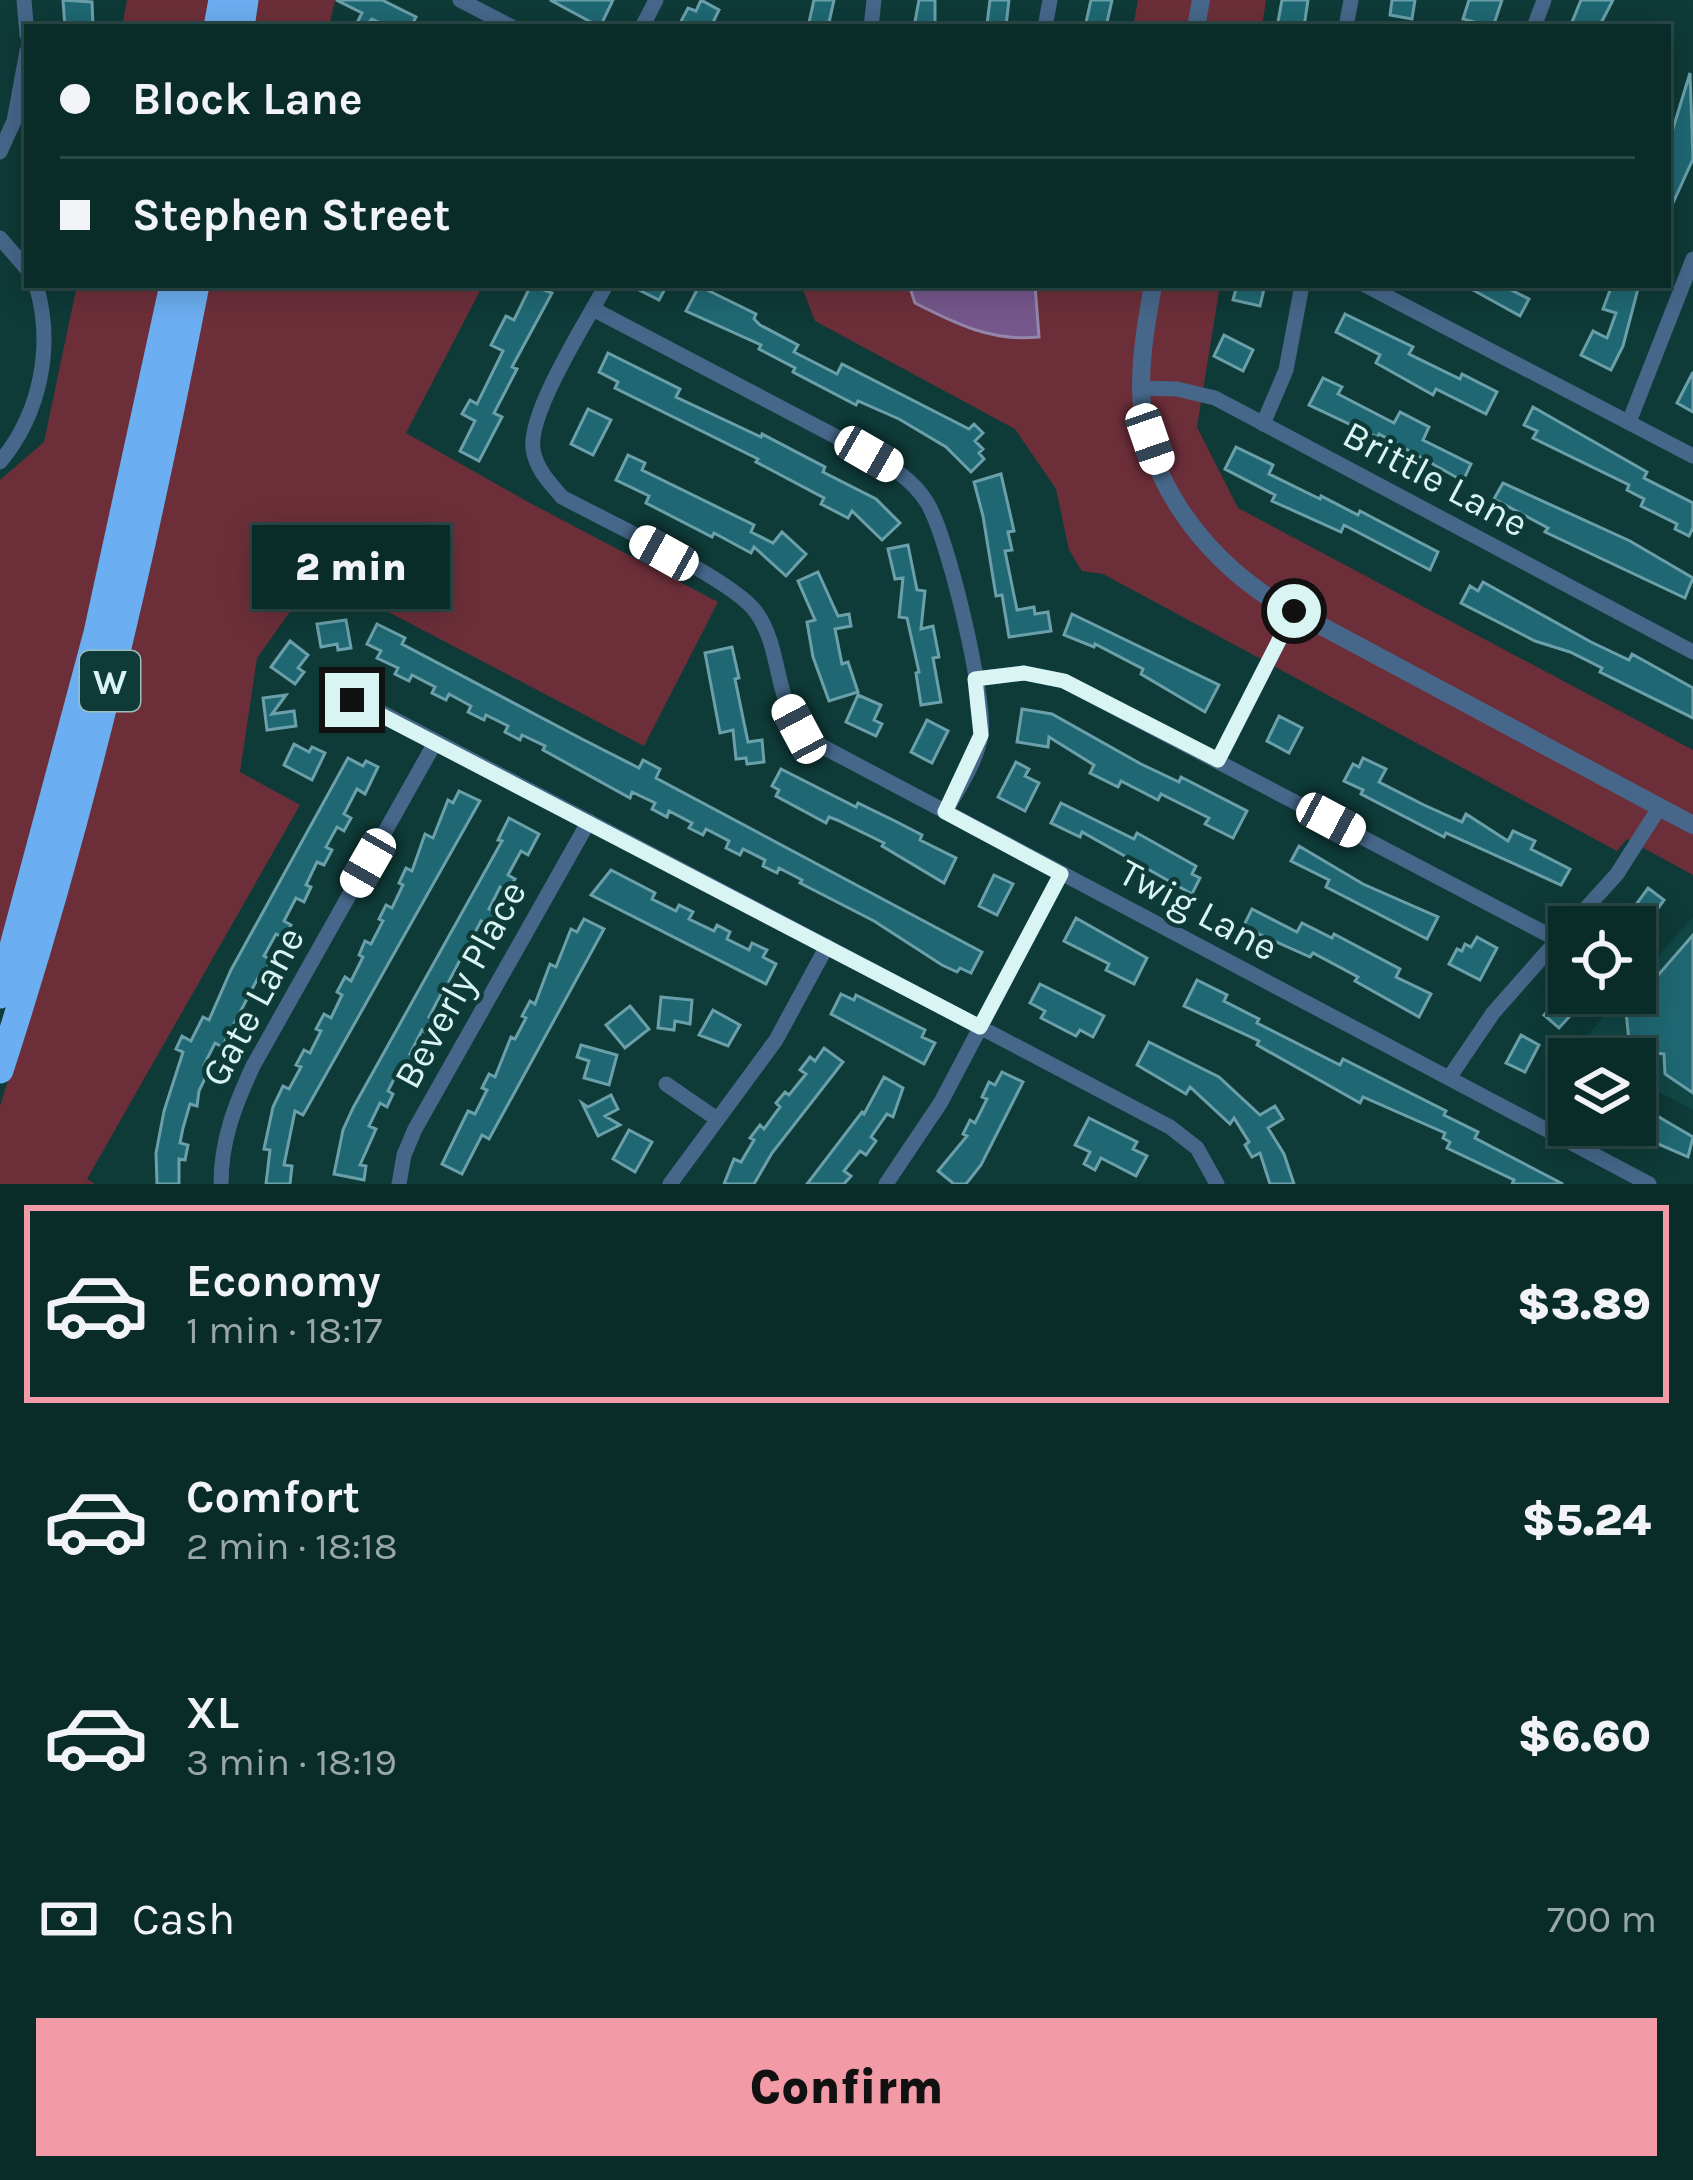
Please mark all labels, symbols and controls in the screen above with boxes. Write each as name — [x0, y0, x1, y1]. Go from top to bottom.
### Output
text: Block Lane — [132, 73, 363, 125]
text: Stephen Street — [132, 189, 451, 241]
car — [1121, 399, 1179, 479]
street label: Brittle Lane — [1335, 411, 1536, 547]
car — [829, 420, 909, 488]
car — [624, 520, 704, 586]
callout: 2 min — [253, 526, 451, 610]
text: 2 min — [295, 544, 407, 590]
route start — [1267, 584, 1321, 638]
road number: W — [80, 651, 140, 711]
route end — [325, 673, 379, 727]
car — [766, 689, 832, 769]
car — [1291, 787, 1371, 853]
car — [334, 823, 402, 903]
street label: Twig Lane — [1111, 849, 1286, 971]
street label: Beverly Place — [384, 873, 536, 1096]
map controls — [1548, 906, 1656, 1146]
button: locate — [1548, 906, 1656, 1014]
street label: Gate Lane — [192, 919, 314, 1094]
button: layers — [1548, 1038, 1656, 1146]
icon: car — [42, 1250, 150, 1358]
text: Economy — [186, 1255, 381, 1307]
text: $3.89 — [1517, 1278, 1651, 1330]
text: 1 min · 18:17 — [186, 1307, 382, 1353]
icon: car — [42, 1466, 150, 1574]
text: Comfort — [186, 1471, 360, 1523]
text: $5.24 — [1522, 1494, 1651, 1546]
text: 2 min · 18:18 — [186, 1523, 398, 1569]
icon: car — [42, 1682, 150, 1790]
text: XL — [186, 1687, 239, 1739]
text: $6.60 — [1518, 1710, 1651, 1762]
text: 3 min · 18:19 — [186, 1739, 397, 1785]
icon: cash — [36, 1886, 102, 1952]
text: Cash — [132, 1893, 235, 1945]
text: 700 m — [1547, 1896, 1657, 1942]
button: Confirm — [36, 2018, 1657, 2156]

